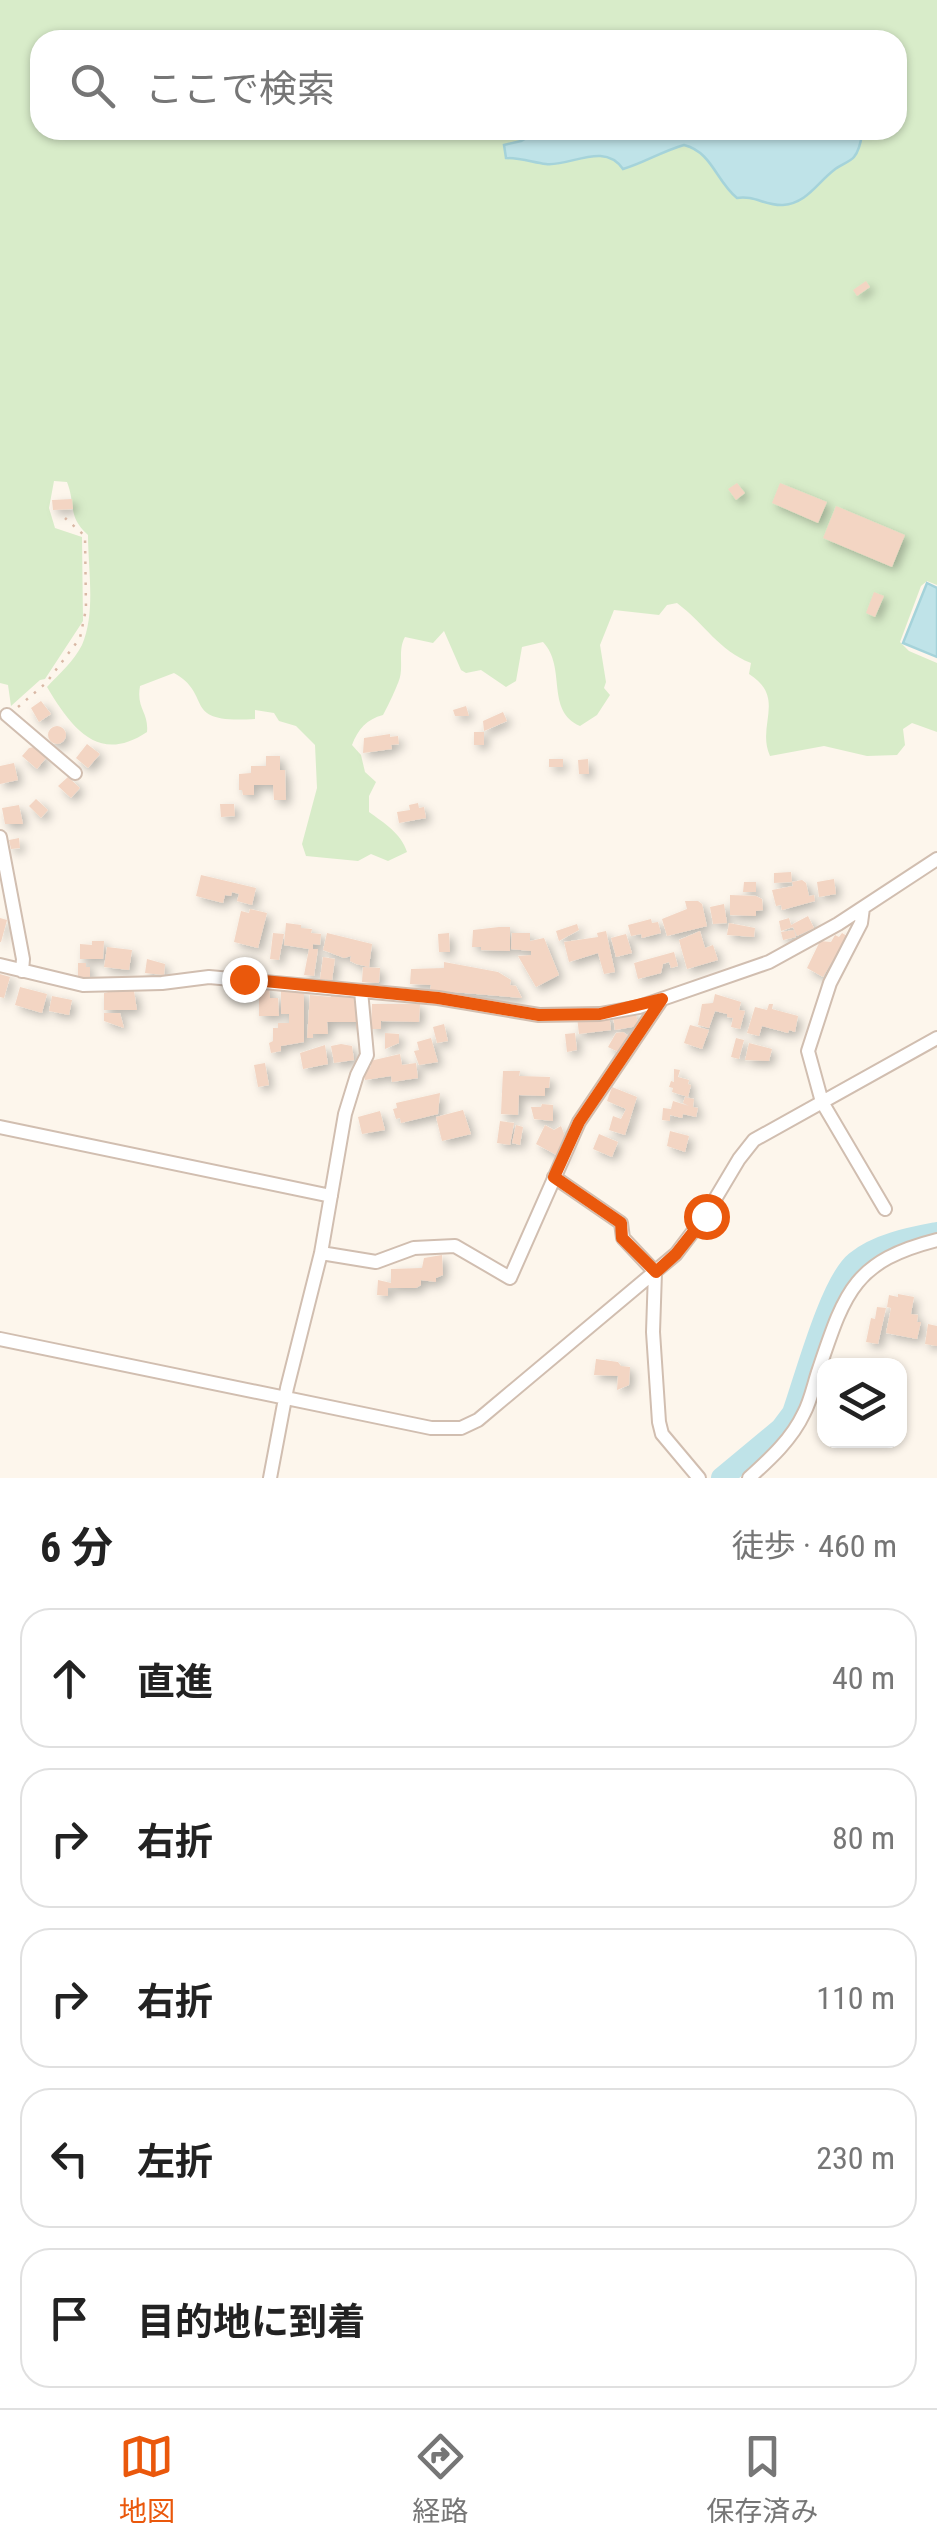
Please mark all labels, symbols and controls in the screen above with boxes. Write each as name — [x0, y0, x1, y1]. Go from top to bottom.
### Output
search box — [30, 30, 907, 140]
icon: search — [65, 58, 120, 113]
text: ここで検索 — [145, 67, 335, 111]
route end — [222, 957, 268, 1003]
route start — [684, 1194, 730, 1240]
map controls — [817, 1358, 907, 1448]
button: layers — [817, 1358, 907, 1448]
text: 6 分 — [40, 1523, 113, 1572]
text: 徒歩 · 460 m — [732, 1527, 897, 1565]
icon: ahead — [42, 1651, 97, 1706]
text: 40 m — [832, 1659, 895, 1697]
text: 直進 — [137, 1660, 213, 1704]
icon: right — [42, 1811, 97, 1866]
text: 80 m — [832, 1819, 895, 1857]
text: 右折 — [137, 1820, 213, 1864]
icon: right — [42, 1971, 97, 2026]
text: 110 m — [816, 1979, 895, 2017]
text: 右折 — [137, 1980, 213, 2024]
icon: left — [42, 2131, 97, 2186]
text: 230 m — [816, 2139, 895, 2177]
text: 左折 — [137, 2140, 213, 2184]
icon: arrive — [42, 2291, 97, 2346]
text: 目的地に到着 — [137, 2300, 365, 2344]
tab: 地図 — [119, 2429, 175, 2529]
tab: 経路 — [412, 2429, 468, 2529]
tab: 保存済み — [706, 2429, 818, 2529]

